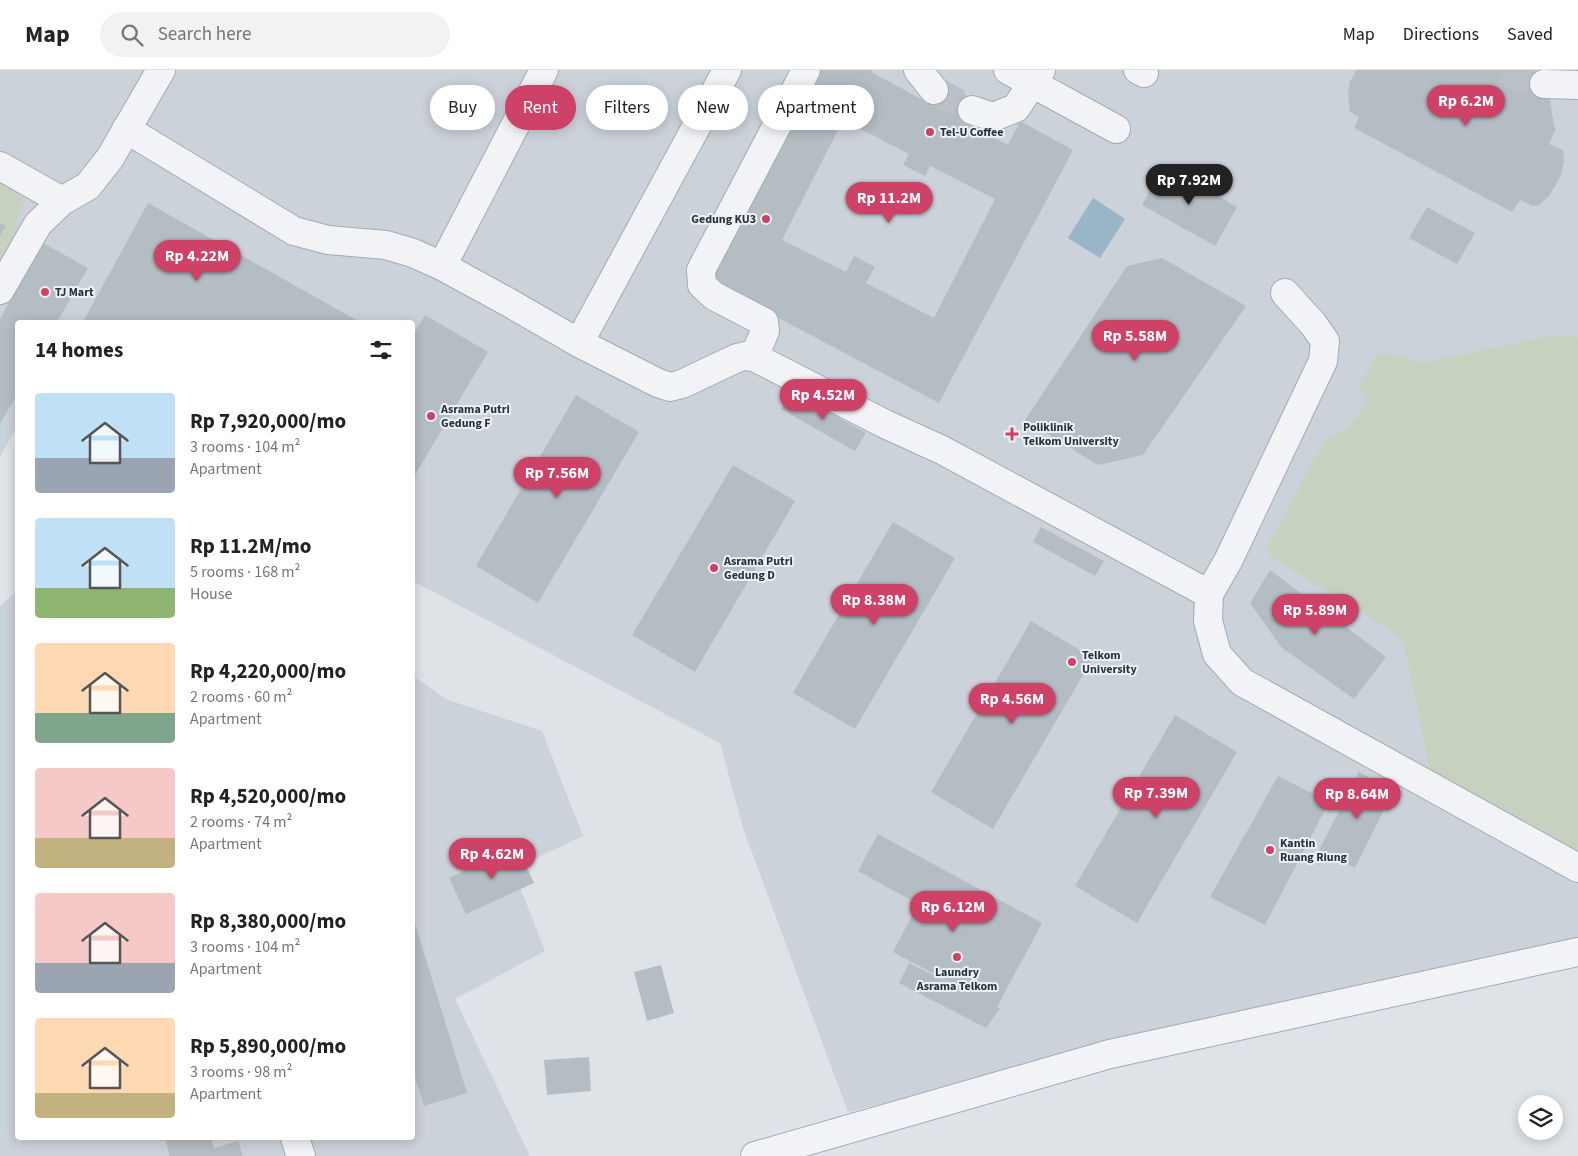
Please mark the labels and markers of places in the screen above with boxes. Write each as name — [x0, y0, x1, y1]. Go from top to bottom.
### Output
pin: Rp 6.2M — [1420, 85, 1512, 127]
place label: Tel-U Coffee — [940, 124, 1004, 141]
marker: Tel-U Coffee — [924, 126, 936, 138]
pin: Rp 7.92M — [1137, 164, 1241, 206]
pin: Rp 11.2M — [837, 182, 941, 224]
place label: Gedung KU3 — [691, 211, 756, 228]
marker: Gedung KU3 — [760, 213, 772, 225]
pin: Rp 4.22M — [145, 240, 249, 282]
place label: TJ Mart — [55, 284, 94, 301]
marker: TJ Mart — [39, 286, 51, 298]
pin: Rp 5.58M — [1083, 320, 1187, 362]
pin: Rp 4.52M — [771, 378, 875, 421]
place label: Asrama Putri Gedung F — [440, 401, 510, 432]
marker: Asrama Putri Gedung F — [425, 410, 437, 422]
place label: Poliklinik Telkom University — [1023, 419, 1119, 450]
marker: Poliklinik Telkom University — [1005, 427, 1019, 441]
pin: Rp 7.56M — [505, 456, 609, 499]
place label: Asrama Putri Gedung D — [723, 553, 793, 584]
marker: Asrama Putri Gedung D — [708, 562, 720, 574]
pin: Rp 8.38M — [822, 584, 926, 626]
pin: Rp 5.89M — [1263, 594, 1367, 636]
place label: Telkom University — [1082, 647, 1137, 678]
marker: Telkom University — [1066, 656, 1078, 668]
pin: Rp 4.56M — [960, 682, 1064, 725]
pin: Rp 7.39M — [1104, 776, 1208, 819]
pin: Rp 8.64M — [1305, 778, 1409, 820]
place label: Kantin Ruang Riung — [1280, 835, 1348, 866]
pin: Rp 4.62M — [440, 838, 544, 880]
marker: Kantin Ruang Riung — [1264, 844, 1276, 856]
pin: Rp 6.12M — [901, 890, 1005, 933]
marker: Laundry Asrama Telkom — [951, 951, 963, 963]
place label: Laundry Asrama Telkom — [916, 964, 997, 995]

